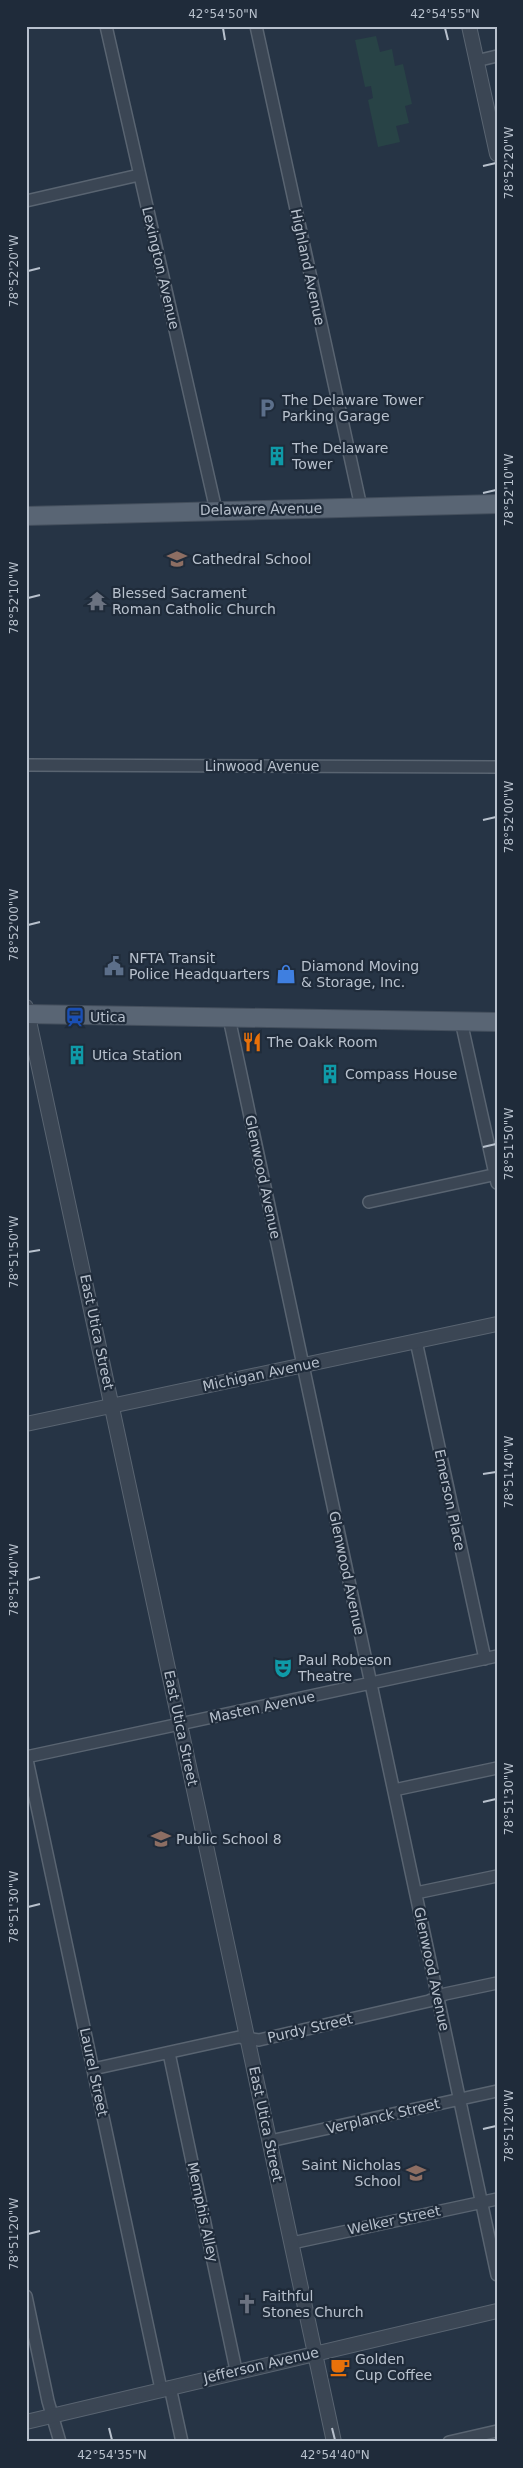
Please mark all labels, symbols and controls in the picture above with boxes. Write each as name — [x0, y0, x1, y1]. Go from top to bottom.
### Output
text: 42°54'50"N — [188, 7, 258, 21]
text: 42°54'55"N — [410, 7, 480, 21]
text: 78°52'20"W — [502, 127, 516, 199]
street label: Lexington Avenue — [139, 205, 183, 331]
street label: Highland Avenue — [288, 207, 328, 327]
text: 78°52'20"W — [7, 235, 21, 307]
place label: The Delaware Tower Parking Garage — [281, 392, 424, 424]
parking icon: The Delaware Tower Parking Garage — [256, 397, 278, 419]
place label: The Delaware Tower — [291, 440, 388, 472]
building icon: The Delaware Tower — [266, 445, 288, 467]
text: 78°52'10"W — [502, 454, 516, 526]
street label: Delaware Avenue — [200, 500, 322, 518]
school or university icon: Cathedral School — [166, 548, 188, 570]
place label: Cathedral School — [192, 551, 311, 567]
text: 78°52'10"W — [7, 562, 21, 634]
place label: Blessed Sacrament Roman Catholic Church — [112, 585, 276, 617]
temple icon: Blessed Sacrament Roman Catholic Church — [86, 590, 108, 612]
street label: Linwood Avenue — [205, 758, 319, 774]
text: 78°52'00"W — [502, 781, 516, 853]
text: 78°52'00"W — [7, 889, 21, 961]
place label: NFTA Transit Police Headquarters — [129, 950, 270, 982]
public building icon: NFTA Transit Police Headquarters — [103, 955, 125, 977]
place label: Diamond Moving & Storage, Inc. — [301, 958, 419, 990]
shop icon: Diamond Moving & Storage, Inc. — [275, 963, 297, 985]
station icon: Utica — [64, 1006, 86, 1028]
place label: Utica — [90, 1009, 126, 1025]
restaurant icon: The Oakk Room — [241, 1031, 263, 1053]
place label: The Oakk Room — [266, 1034, 378, 1050]
building icon: Utica Station — [66, 1044, 88, 1066]
place label: Utica Station — [92, 1047, 182, 1063]
building icon: Compass House — [319, 1063, 341, 1085]
place label: Compass House — [345, 1066, 457, 1082]
text: 78°51'50"W — [502, 1108, 516, 1180]
street label: Glenwood Avenue — [242, 1114, 284, 1240]
text: 78°51'50"W — [7, 1216, 21, 1288]
street label: East Utica Street — [77, 1273, 117, 1392]
street label: Michigan Avenue — [201, 1354, 321, 1394]
text: 78°51'40"W — [502, 1436, 516, 1508]
street label: Emerson Place — [431, 1448, 469, 1552]
street label: Glenwood Avenue — [326, 1510, 368, 1636]
text: 78°51'40"W — [7, 1544, 21, 1616]
place label: Paul Robeson Theatre — [297, 1652, 392, 1684]
theatre icon: Paul Robeson Theatre — [272, 1657, 294, 1679]
street label: East Utica Street — [161, 1669, 201, 1788]
street label: Masten Avenue — [208, 1688, 316, 1726]
text: 78°51'30"W — [502, 1763, 516, 1835]
school or university icon: Public School 8 — [150, 1828, 172, 1850]
place label: Public School 8 — [176, 1831, 282, 1847]
text: 78°51'30"W — [7, 1871, 21, 1943]
street label: Glenwood Avenue — [411, 1906, 453, 2032]
street label: Purdy Street — [266, 2010, 355, 2046]
street label: Laurel Street — [77, 2026, 111, 2118]
street label: East Utica Street — [246, 2065, 286, 2184]
text: 78°51'20"W — [502, 2090, 516, 2162]
street label: Verplanck Street — [325, 2095, 442, 2137]
place label: Saint Nicholas School — [302, 2157, 401, 2189]
street label: Memphis Alley — [185, 2160, 221, 2264]
school or university icon: Saint Nicholas School — [405, 2162, 427, 2184]
text: 78°51'20"W — [7, 2198, 21, 2270]
street label: Welker Street — [346, 2202, 442, 2238]
place label: Faithful Stones Church — [262, 2288, 364, 2320]
church icon: Faithful Stones Church — [236, 2293, 258, 2315]
street label: Jefferson Avenue — [201, 2344, 320, 2386]
place label: Golden Cup Coffee — [355, 2351, 432, 2383]
cafe icon: Golden Cup Coffee — [329, 2356, 351, 2378]
text: 42°54'35"N — [77, 2448, 147, 2462]
text: 42°54'40"N — [300, 2448, 370, 2462]

